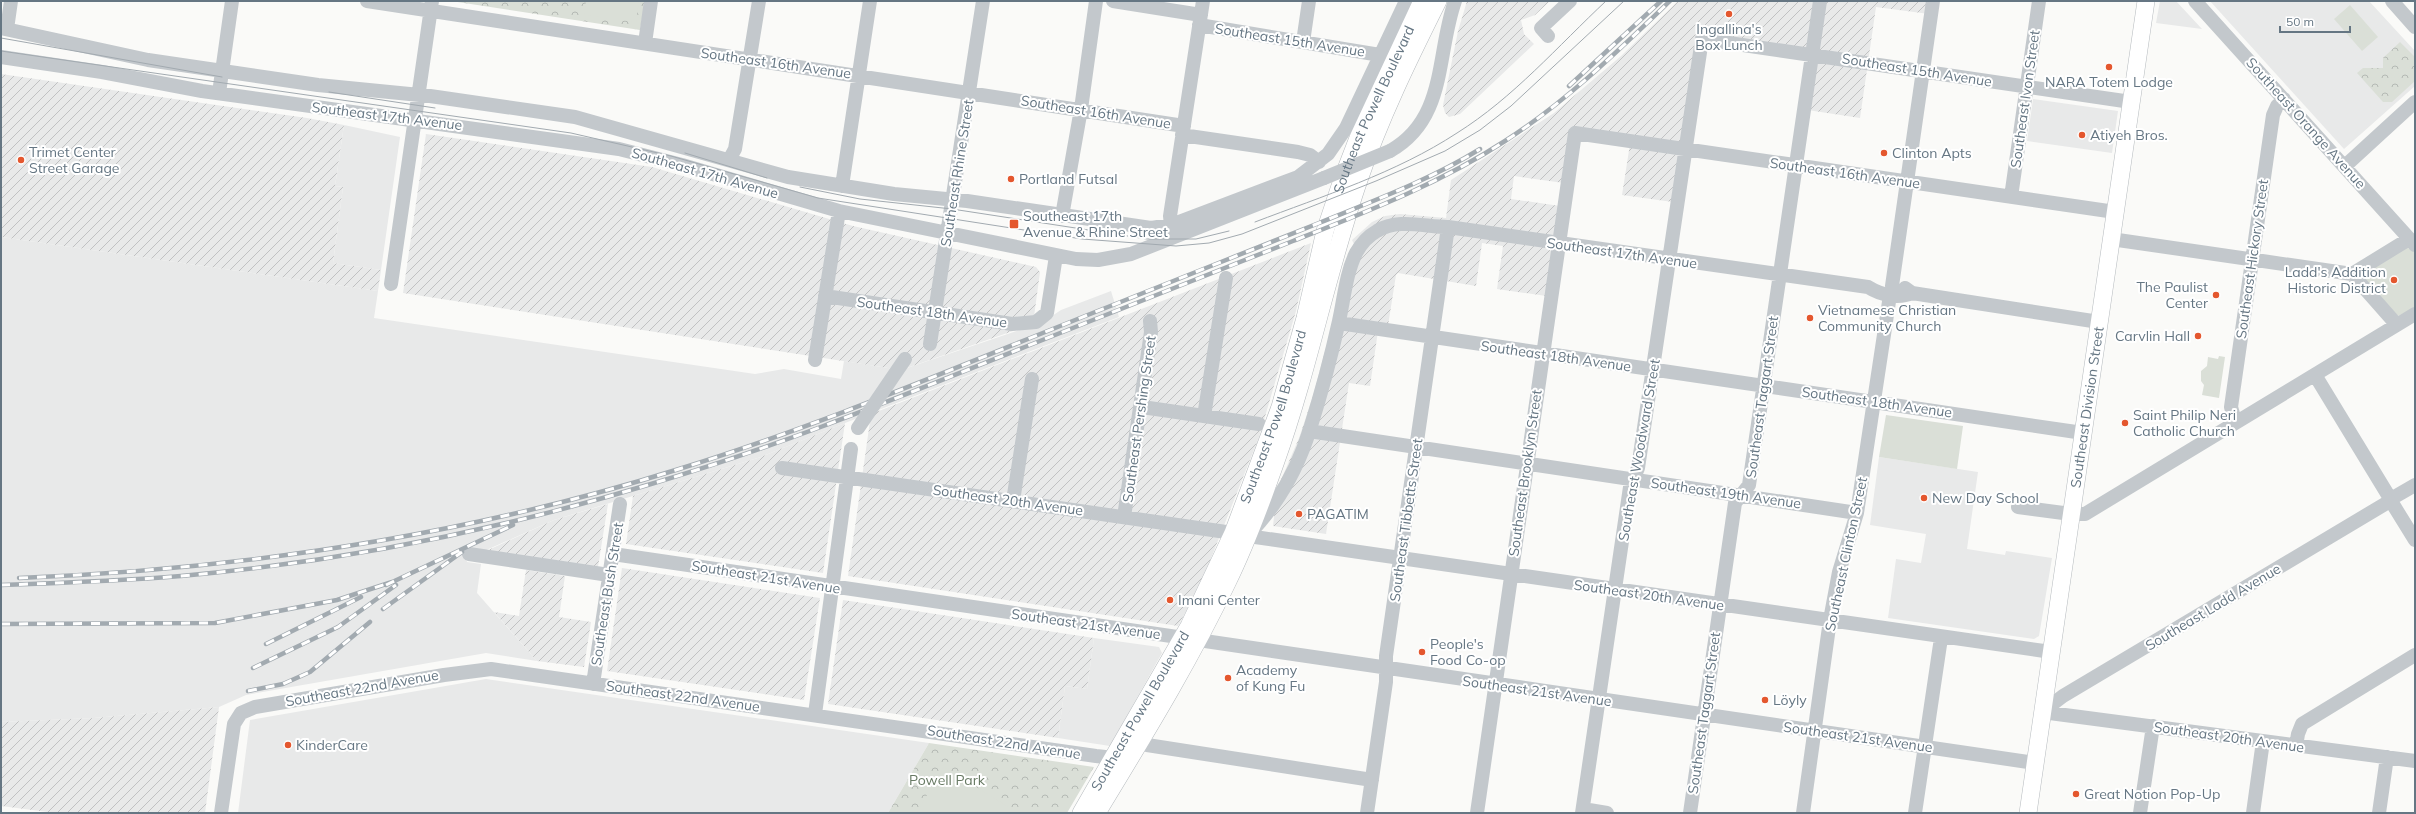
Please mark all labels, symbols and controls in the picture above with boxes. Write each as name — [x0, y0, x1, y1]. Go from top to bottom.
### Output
scale bar — [2280, 8, 2350, 34]
marker: Ingallina's Box Lunch — [1724, 9, 1734, 19]
text: 50 m — [2286, 14, 2314, 29]
street label: Southeast 15th Avenue — [1214, 19, 1366, 61]
place label: Ingallina's Box Lunch — [1695, 20, 1763, 54]
street label: Southeast Powell Boulevard — [1329, 23, 1418, 196]
street label: Southeast Ivon Street — [2006, 29, 2044, 169]
street label: Southeast 16th Avenue — [700, 44, 852, 82]
street label: Southeast 15th Avenue — [1841, 49, 1993, 91]
street label: Southeast Orange Avenue — [2242, 54, 2370, 192]
marker: NARA Totem Lodge — [2104, 62, 2114, 72]
place label: NARA Totem Lodge — [2045, 73, 2173, 91]
street label: Southeast 16th Avenue — [1020, 91, 1172, 133]
street label: Southeast 17th Avenue — [311, 98, 463, 134]
street label: Southeast Rhine Street — [936, 98, 978, 248]
place label: Atiyeh Bros. — [2090, 126, 2168, 144]
marker: Atiyeh Bros. — [2077, 130, 2087, 140]
place label: Trimet Center Street Garage — [29, 143, 119, 177]
street label: Southeast 17th Avenue — [630, 143, 780, 203]
place label: Clinton Apts — [1892, 144, 1972, 162]
marker: Clinton Apts — [1879, 148, 1889, 158]
street label: Southeast 16th Avenue — [1769, 154, 1921, 192]
marker: Trimet Center Street Garage — [16, 155, 26, 165]
place label: Portland Futsal — [1019, 170, 1118, 188]
marker: Portland Futsal — [1006, 174, 1016, 184]
street label: Southeast Hickory Street — [2232, 178, 2272, 340]
place label: Southeast 17th Avenue & Rhine Street — [1023, 207, 1168, 241]
marker: Southeast 17th Avenue & Rhine Street — [1008, 218, 1020, 230]
street label: Southeast 17th Avenue — [1546, 234, 1698, 272]
place label: Ladd's Addition Historic District — [2285, 263, 2386, 297]
marker: Ladd's Addition Historic District — [2389, 275, 2399, 285]
place label: The Paulist Center — [2136, 278, 2209, 312]
marker: The Paulist Center — [2211, 290, 2221, 300]
street label: Southeast 18th Avenue — [856, 293, 1008, 331]
place label: Vietnamese Christian Community Church — [1818, 301, 1956, 335]
marker: Vietnamese Christian Community Church — [1805, 313, 1815, 323]
street label: Southeast Taggart Street — [1742, 315, 1782, 479]
street label: Southeast Division Street — [2066, 325, 2108, 489]
place label: Carvlin Hall — [2115, 327, 2190, 345]
street label: Southeast Powell Boulevard — [1236, 328, 1310, 506]
marker: Carvlin Hall — [2193, 331, 2203, 341]
street label: Southeast Pershing Street — [1118, 334, 1160, 504]
street label: Southeast 18th Avenue — [1480, 337, 1632, 375]
street label: Southeast Woodward Street — [1614, 357, 1664, 542]
street label: Southeast 18th Avenue — [1801, 383, 1953, 421]
street label: Southeast Brooklyn Street — [1504, 388, 1546, 558]
place label: Saint Philip Neri Catholic Church — [2133, 406, 2236, 440]
marker: Saint Philip Neri Catholic Church — [2120, 418, 2130, 428]
street label: Southeast Tibbetts Street — [1386, 437, 1426, 603]
street label: Southeast 19th Avenue — [1650, 474, 1802, 512]
street label: Southeast Clinton Street — [1821, 475, 1871, 633]
street label: Southeast 20th Avenue — [932, 481, 1084, 519]
place label: New Day School — [1932, 489, 2039, 507]
marker: New Day School — [1919, 493, 1929, 503]
place label: PAGATIM — [1307, 505, 1369, 523]
marker: PAGATIM — [1294, 509, 1304, 519]
street label: Southeast Bush Street — [587, 521, 627, 667]
street label: Southeast 21st Avenue — [690, 556, 842, 598]
street label: Southeast Ladd Avenue — [2142, 559, 2284, 655]
street label: Southeast 20th Avenue — [1573, 576, 1725, 614]
place label: Imani Center — [1178, 591, 1261, 609]
marker: Imani Center — [1165, 595, 1175, 605]
street label: Southeast 21st Avenue — [1010, 605, 1162, 643]
street label: Southeast Powell Boulevard — [1087, 628, 1193, 794]
street label: Southeast Taggart Street — [1684, 631, 1724, 795]
place label: People's Food Co-op — [1430, 635, 1506, 669]
marker: People's Food Co-op — [1417, 647, 1427, 657]
place label: Academy of Kung Fu — [1236, 661, 1305, 695]
street label: Southeast 22nd Avenue — [284, 666, 440, 710]
street label: Southeast 21st Avenue — [1461, 672, 1613, 710]
marker: Academy of Kung Fu — [1223, 673, 1233, 683]
street label: Southeast 22nd Avenue — [605, 676, 761, 716]
place label: Löyly — [1773, 691, 1807, 709]
marker: Löyly — [1760, 695, 1770, 705]
street label: Southeast 21st Avenue — [1782, 718, 1934, 756]
street label: Southeast 20th Avenue — [2153, 718, 2305, 756]
street label: Southeast 22nd Avenue — [926, 721, 1082, 763]
place label: KinderCare — [296, 736, 368, 754]
marker: KinderCare — [283, 740, 293, 750]
park label: Powell Park — [909, 771, 986, 789]
place label: Great Notion Pop-Up — [2084, 785, 2220, 803]
marker: Great Notion Pop-Up — [2071, 789, 2081, 799]

